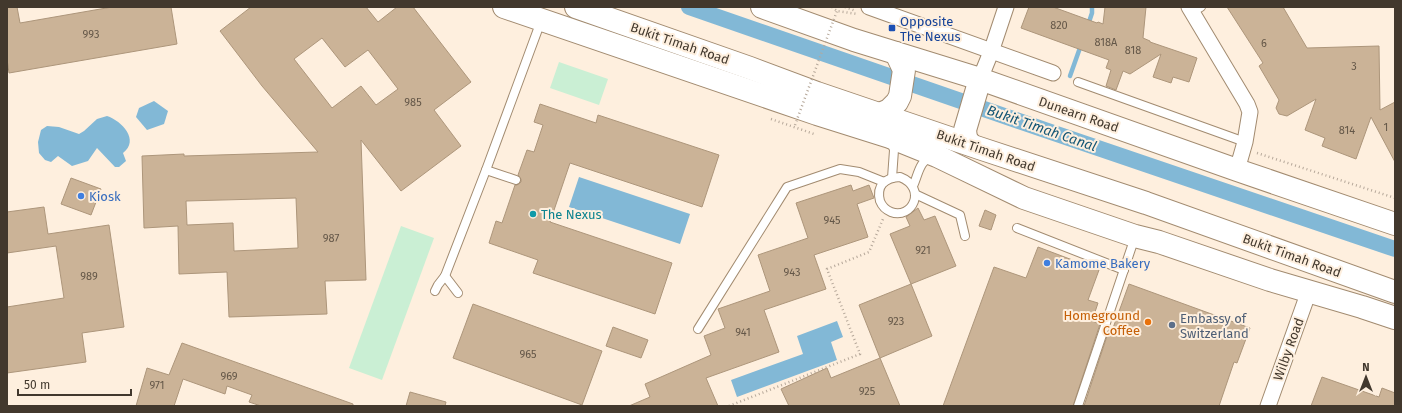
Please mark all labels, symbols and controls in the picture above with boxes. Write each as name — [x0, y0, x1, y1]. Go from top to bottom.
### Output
place label: Opposite The Nexus — [900, 14, 961, 44]
house number: 820 — [1050, 19, 1068, 32]
street label: Bukit Timah Road — [628, 20, 731, 67]
marker: Opposite The Nexus — [887, 23, 897, 33]
house number: 993 — [83, 28, 99, 41]
house number: 818A — [1095, 36, 1118, 49]
house number: 6 — [1261, 37, 1267, 50]
house number: 818 — [1125, 44, 1141, 57]
house number: 3 — [1351, 60, 1357, 73]
street label: Dunearn Road — [1037, 94, 1121, 135]
house number: 985 — [404, 96, 422, 109]
water label: Bukit Timah Canal — [985, 102, 1099, 155]
house number: 1 — [1384, 121, 1388, 134]
house number: 814 — [1339, 124, 1355, 137]
street label: Bukit Timah Road — [934, 127, 1037, 174]
place label: Kiosk — [89, 189, 121, 204]
marker: Kiosk — [76, 191, 86, 201]
place label: The Nexus — [541, 207, 602, 222]
marker: The Nexus — [528, 209, 538, 219]
house number: 945 — [824, 214, 841, 227]
street label: Bukit Timah Road — [1241, 231, 1343, 280]
house number: 987 — [323, 232, 339, 245]
house number: 921 — [915, 244, 931, 257]
place label: Kamome Bakery — [1055, 256, 1151, 271]
marker: Kamome Bakery — [1042, 258, 1052, 268]
house number: 943 — [784, 266, 800, 279]
house number: 989 — [80, 270, 98, 283]
place label: Homeground Coffee — [1063, 308, 1140, 338]
place label: Embassy of Switzerland — [1180, 311, 1249, 341]
house number: 923 — [888, 315, 904, 328]
street label: Wilby Road — [1270, 316, 1307, 383]
marker: Homeground Coffee — [1143, 317, 1153, 327]
marker: Embassy of Switzerland — [1167, 320, 1177, 330]
house number: 941 — [735, 326, 751, 339]
house number: 965 — [519, 348, 537, 361]
north arrow — [1346, 357, 1386, 397]
text: N — [1362, 361, 1370, 374]
house number: 969 — [220, 370, 238, 383]
scale bar — [18, 371, 131, 397]
text: 50 m — [24, 378, 50, 392]
house number: 971 — [149, 379, 165, 392]
house number: 925 — [859, 385, 876, 398]

